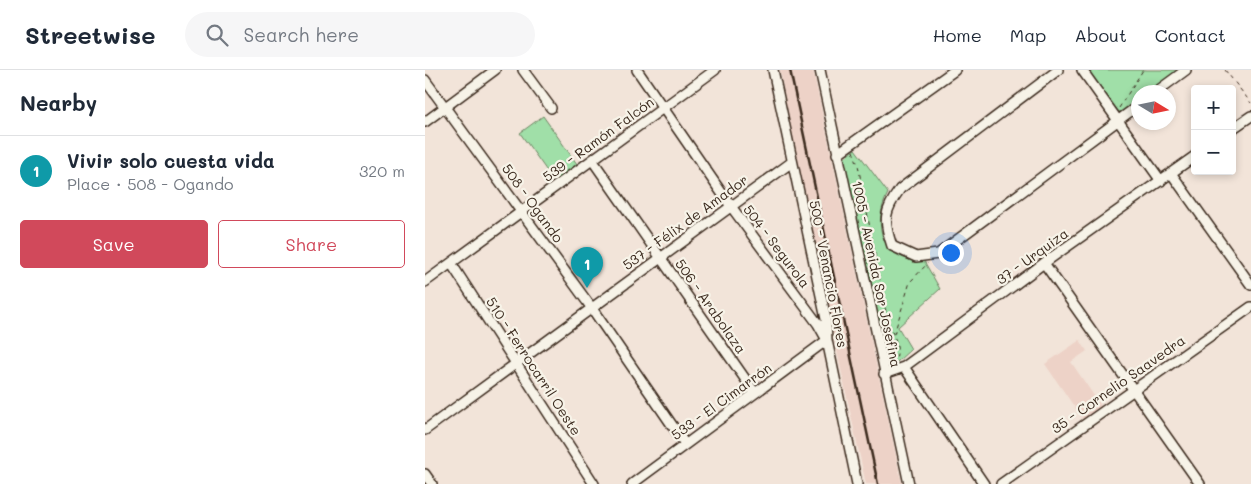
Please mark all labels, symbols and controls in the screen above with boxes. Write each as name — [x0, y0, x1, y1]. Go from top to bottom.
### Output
search box — [185, 12, 535, 57]
text: Streetwise — [25, 19, 155, 50]
icon: search — [203, 21, 231, 49]
text: Search here — [243, 22, 359, 47]
text: Home — [933, 23, 982, 47]
text: Map — [1010, 23, 1046, 47]
text: About — [1074, 23, 1127, 47]
text: Contact — [1155, 23, 1226, 47]
north arrow — [1131, 85, 1176, 130]
map controls — [1191, 85, 1236, 175]
button: + — [1191, 85, 1236, 130]
text: Nearby — [20, 89, 97, 116]
street label: 539 - Ramón Falcón — [539, 92, 657, 186]
button: − — [1191, 130, 1236, 175]
text: Vivir solo cuesta vida — [67, 148, 275, 173]
text: 1 — [32, 160, 40, 181]
text: 320 m — [359, 160, 405, 181]
street label: 508 - Ogando — [498, 160, 568, 246]
street label: 537 - Félix de Amador — [618, 170, 752, 274]
text: Place · 508 - Ogando — [67, 173, 234, 194]
street label: 1005 - Avenida Sor Josefina — [848, 179, 906, 369]
street label: 500 - Venancio Flores — [805, 199, 853, 349]
street label: 504 - Segurola — [739, 200, 815, 292]
button: Save — [20, 220, 208, 268]
button: Share — [218, 220, 405, 268]
street label: 37 - Urquiza — [992, 223, 1072, 289]
your location — [938, 240, 964, 266]
pin: 1 — [571, 247, 603, 288]
street label: 506 - Arabolaza — [671, 255, 751, 357]
street label: 510 - Ferrocarril Oeste — [482, 293, 586, 439]
street label: 35 - Cornelio Saavedra — [1047, 330, 1189, 438]
street label: 533 - El Cimarrón — [667, 358, 775, 444]

